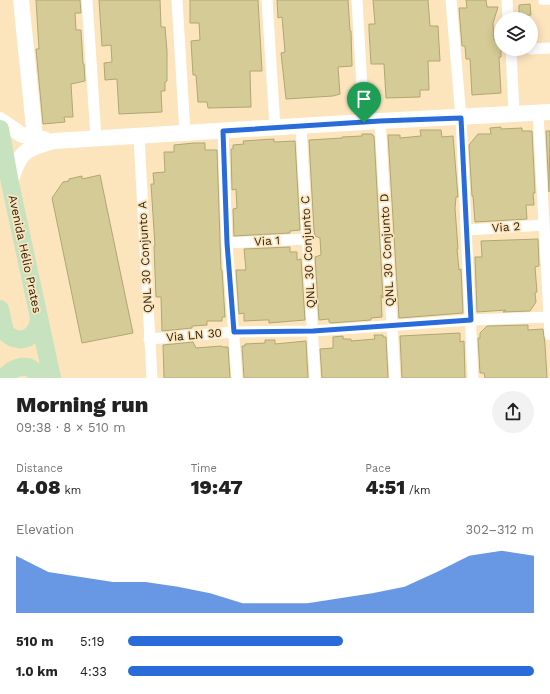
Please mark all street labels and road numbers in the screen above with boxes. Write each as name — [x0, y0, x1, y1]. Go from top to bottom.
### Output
street label: QNL 30 Conjunto D — [377, 193, 397, 307]
street label: Avenida Hélio Prates — [6, 194, 44, 314]
street label: QNL 30 Conjunto C — [298, 195, 318, 309]
street label: QNL 30 Conjunto A — [135, 201, 155, 313]
street label: Via 2 — [491, 219, 521, 235]
street label: Via 1 — [254, 233, 280, 249]
street label: Via LN 30 — [165, 326, 223, 344]

